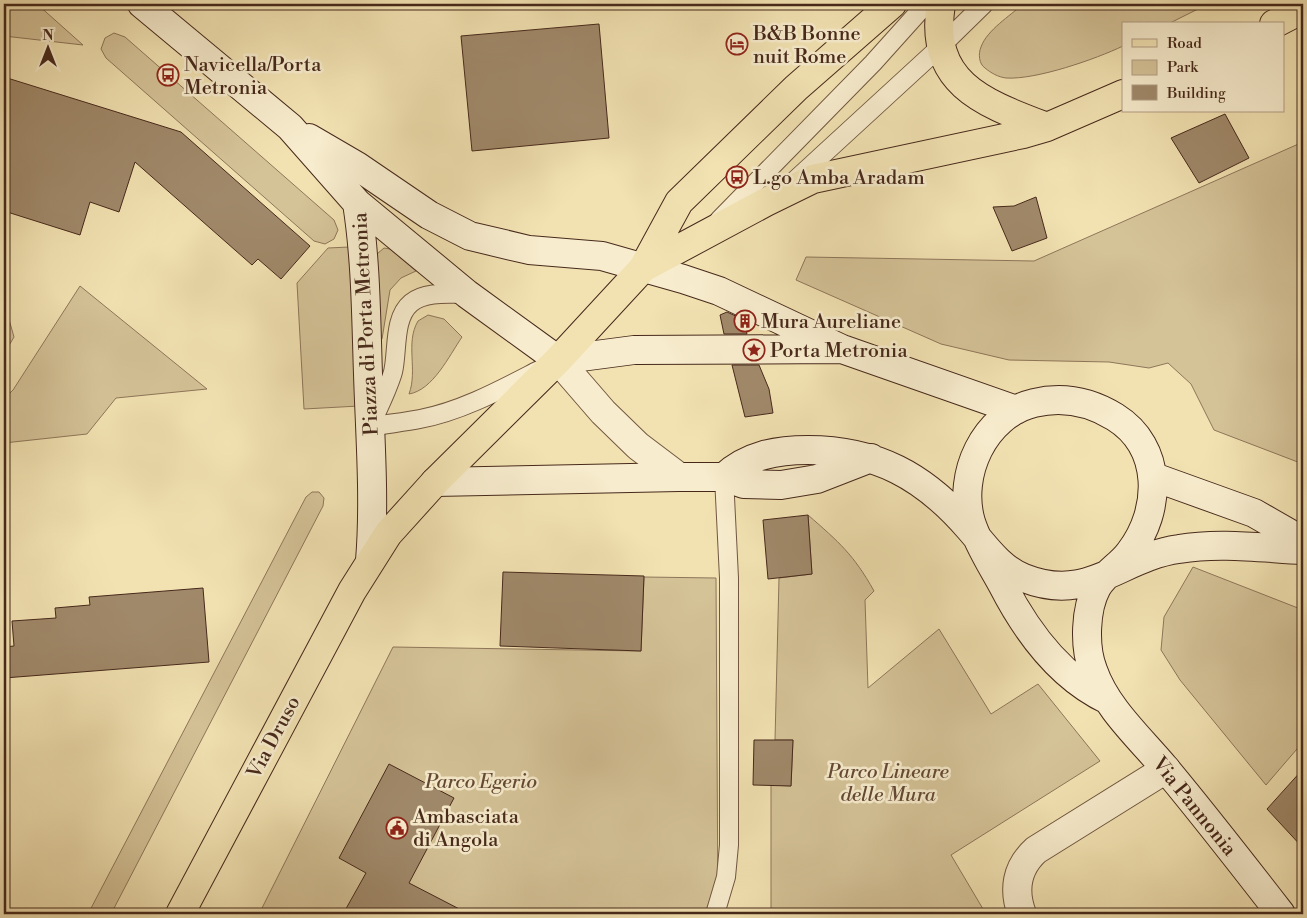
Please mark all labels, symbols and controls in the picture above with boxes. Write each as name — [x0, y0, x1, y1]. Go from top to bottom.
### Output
north arrow — [22, 22, 72, 72]
place label: B&B Bonne nuit Rome — [752, 22, 860, 70]
legend — [1122, 22, 1284, 112]
text: N — [42, 27, 54, 45]
hotel icon: B&B Bonne nuit Rome — [725, 32, 749, 56]
text: Road — [1167, 34, 1202, 53]
place label: Navicella/Porta Metronia — [184, 53, 322, 101]
text: Park — [1167, 58, 1199, 77]
bus stop icon: Navicella/Porta Metronia — [156, 63, 180, 87]
text: Building — [1166, 84, 1226, 103]
bus stop icon: L.go Amba Aradam — [725, 165, 749, 189]
place label: L.go Amba Aradam — [753, 166, 925, 191]
street label: Piazza di Porta Metronia — [348, 211, 385, 436]
building icon: Mura Aureliane — [733, 309, 757, 333]
place label: Mura Aureliane — [761, 310, 901, 335]
place icon: Porta Metronia — [742, 338, 766, 362]
place label: Porta Metronia — [770, 339, 908, 364]
street label: Via Druso — [242, 692, 307, 784]
street label: Via Pannonia — [1146, 751, 1242, 862]
park label: Parco Lineare delle Mura — [826, 760, 949, 808]
park label: Parco Egerio — [424, 770, 537, 795]
place label: Ambasciata di Angola — [412, 805, 520, 853]
public building icon: Ambasciata di Angola — [385, 816, 409, 840]

